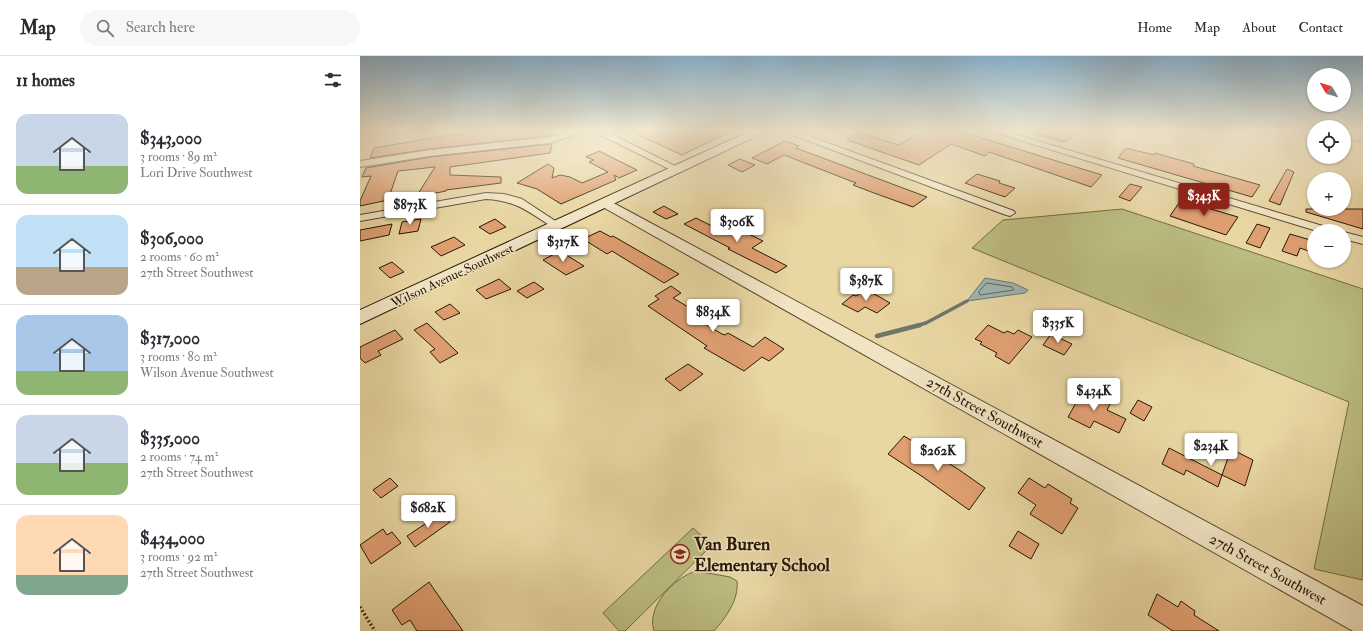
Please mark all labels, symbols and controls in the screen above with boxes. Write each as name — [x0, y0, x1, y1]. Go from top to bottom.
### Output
search box — [80, 10, 360, 46]
text: Map — [20, 16, 56, 40]
icon: search — [94, 17, 116, 39]
text: Search here — [126, 18, 195, 37]
text: Home — [1137, 19, 1172, 36]
text: Map — [1194, 19, 1220, 36]
text: About — [1242, 19, 1276, 36]
text: Contact — [1298, 19, 1343, 36]
north arrow — [1307, 68, 1351, 112]
map controls — [1307, 68, 1351, 268]
icon: filters — [322, 69, 344, 91]
text: 11 homes — [16, 70, 75, 91]
button: locate — [1307, 120, 1351, 164]
text: $343,000 — [140, 128, 202, 149]
icon: home — [48, 130, 96, 178]
text: 3 rooms · 89 m² — [140, 149, 217, 165]
text: Lori Drive Southwest — [140, 165, 252, 181]
button: + — [1307, 172, 1351, 216]
pin: $343K — [1176, 183, 1232, 217]
text: $343K — [1187, 188, 1221, 204]
pin: $873K — [382, 192, 438, 226]
text: $873K — [393, 197, 427, 213]
pin: $306K — [709, 209, 765, 243]
text: $306K — [720, 214, 754, 230]
button: − — [1307, 224, 1351, 268]
text: $306,000 — [140, 228, 204, 249]
pin: $317K — [535, 229, 591, 263]
icon: home — [48, 231, 96, 279]
text: $317K — [547, 234, 579, 250]
street label: Wilson Avenue Southwest — [388, 240, 516, 312]
text: 2 rooms · 60 m² — [140, 249, 219, 265]
text: 27th Street Southwest — [140, 265, 253, 281]
pin: $387K — [838, 268, 894, 302]
text: $387K — [849, 273, 883, 289]
pin: $834K — [685, 299, 741, 333]
text: $834K — [696, 304, 730, 320]
pin: $335K — [1030, 310, 1086, 344]
text: $335K — [1042, 315, 1074, 331]
text: $317,000 — [140, 328, 200, 349]
icon: home — [48, 331, 96, 379]
text: 3 rooms · 80 m² — [140, 349, 217, 365]
text: Wilson Avenue Southwest — [140, 365, 274, 381]
street label: 27th Street Southwest — [923, 372, 1047, 453]
pin: $434K — [1066, 378, 1122, 412]
text: $434K — [1076, 383, 1112, 399]
text: $335,000 — [140, 428, 200, 449]
icon: home — [48, 431, 96, 479]
pin: $234K — [1183, 433, 1239, 467]
pin: $262K — [910, 438, 966, 472]
text: $234K — [1194, 438, 1229, 454]
text: $262K — [920, 443, 956, 459]
text: 2 rooms · 74 m² — [140, 449, 218, 465]
text: 27th Street Southwest — [140, 465, 253, 481]
pin: $682K — [400, 495, 456, 529]
text: $682K — [410, 500, 446, 516]
text: $434,000 — [140, 528, 205, 549]
street label: 27th Street Southwest — [1206, 529, 1330, 610]
icon: home — [48, 531, 96, 579]
place label: Van Buren Elementary School — [693, 533, 830, 577]
school or university icon: Van Buren Elementary School — [669, 543, 691, 565]
text: 3 rooms · 92 m² — [140, 549, 217, 565]
text: 27th Street Southwest — [140, 565, 253, 581]

